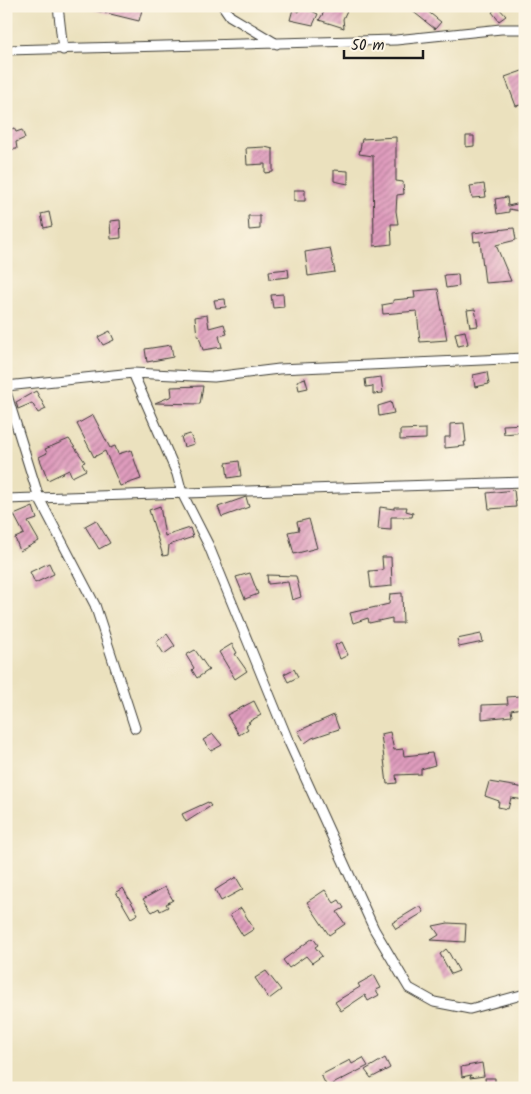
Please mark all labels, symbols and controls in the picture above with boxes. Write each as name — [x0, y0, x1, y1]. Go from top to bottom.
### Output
scale bar — [344, 28, 422, 60]
text: 50 m — [351, 34, 385, 58]

